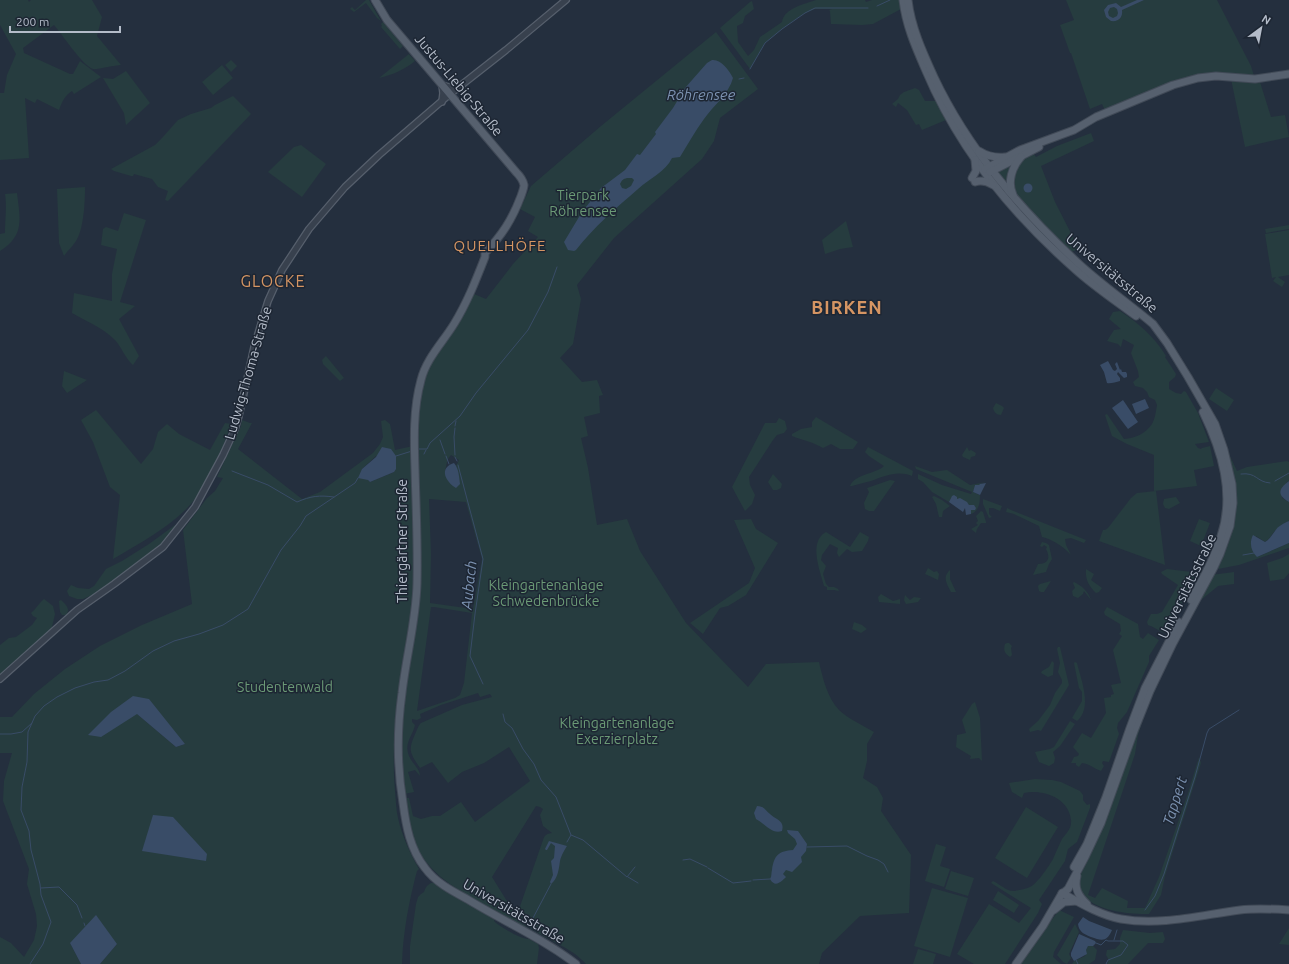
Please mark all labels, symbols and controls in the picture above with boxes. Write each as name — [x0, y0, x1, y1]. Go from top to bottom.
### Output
scale bar — [10, 8, 120, 34]
north arrow — [1241, 8, 1281, 48]
text: N — [1260, 12, 1273, 27]
text: 200 m — [16, 15, 49, 28]
street label: Justus-Liebig-Straße — [412, 31, 506, 139]
water label: Röhrensee — [667, 86, 736, 103]
park label: Tierpark Röhrensee — [549, 187, 617, 219]
street label: Universitätsstraße — [1063, 230, 1161, 316]
district label: QUELLHÖFE — [454, 237, 546, 254]
district label: GLOCKE — [240, 272, 306, 290]
district label: BIRKEN — [811, 297, 883, 317]
street label: Ludwig-Thoma-Straße — [221, 305, 275, 441]
street label: Thiergärtner Straße — [394, 479, 410, 603]
street label: Universitätsstraße — [1155, 531, 1219, 641]
water label: Aubach — [457, 560, 480, 611]
park label: Kleingartenanlage Schwedenbrücke — [489, 577, 603, 609]
park label: Studentenwald — [237, 679, 333, 695]
park label: Kleingartenanlage Exerzierplatz — [560, 715, 674, 747]
water label: Tappert — [1159, 774, 1190, 827]
street label: Universitätsstraße — [460, 875, 568, 947]

